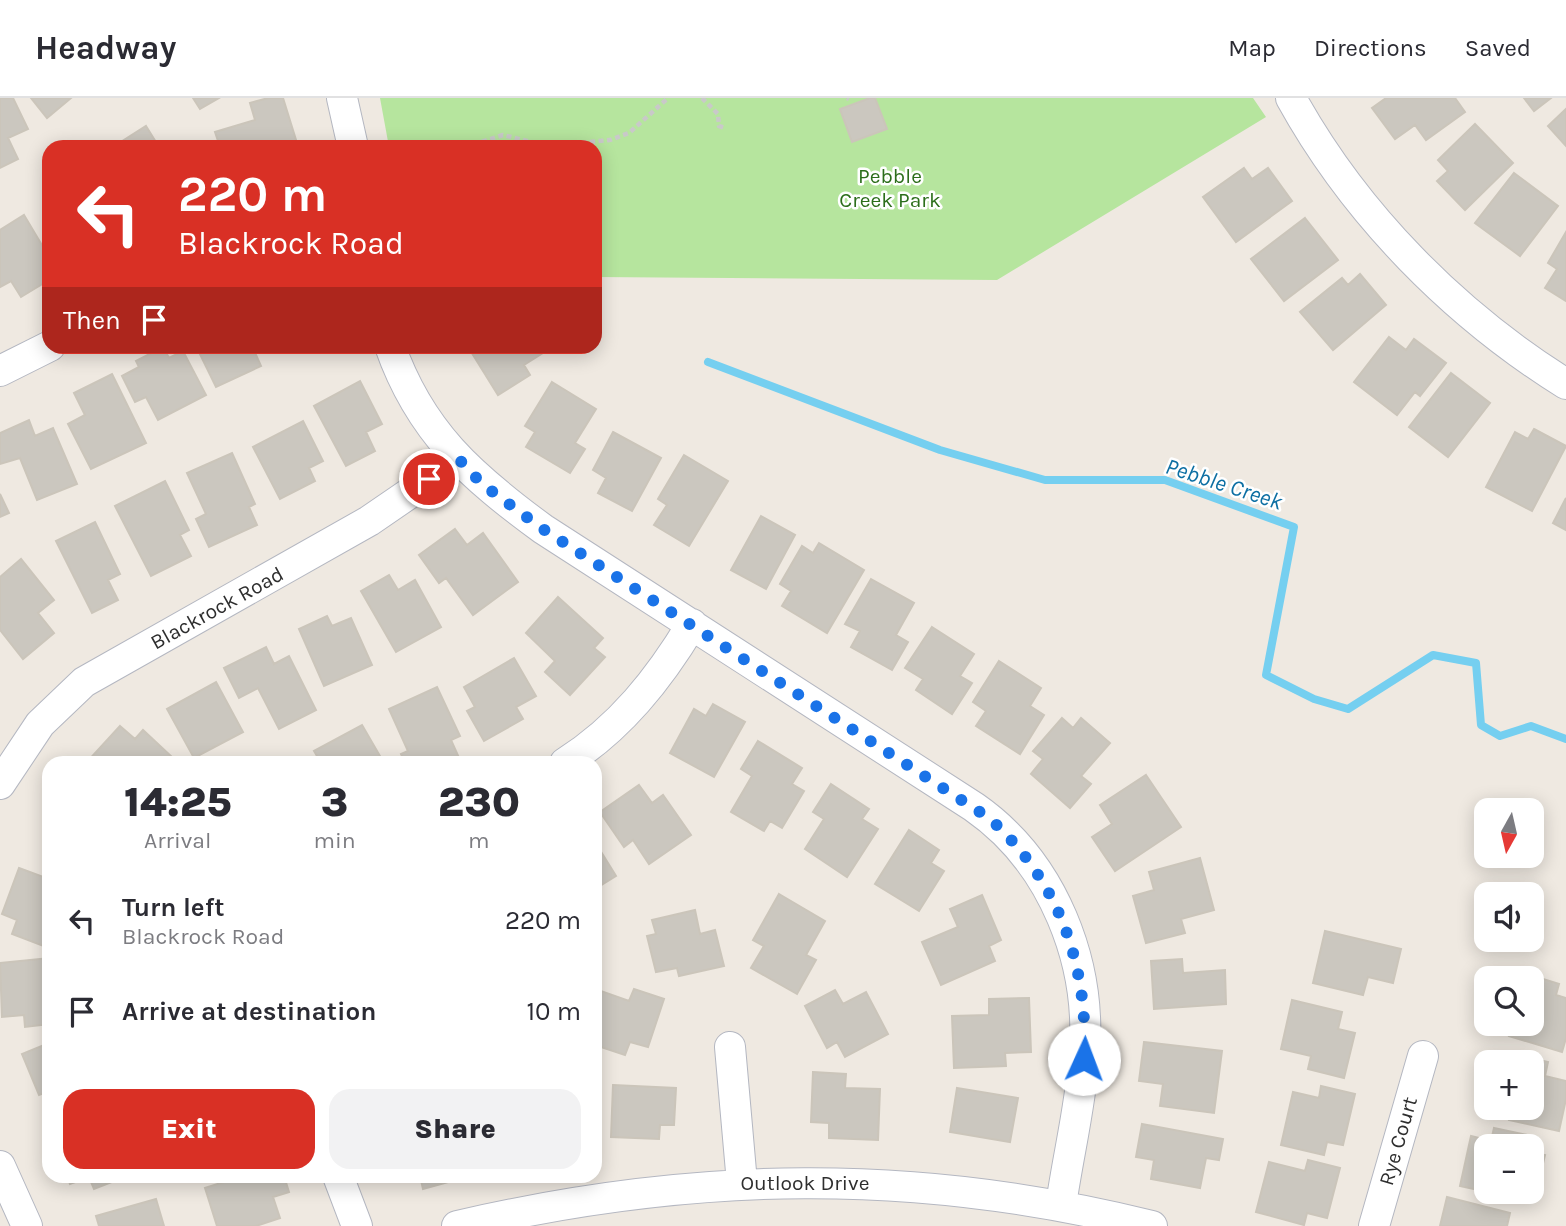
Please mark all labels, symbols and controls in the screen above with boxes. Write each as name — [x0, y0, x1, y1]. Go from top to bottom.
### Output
text: Headway — [35, 29, 176, 67]
text: Map — [1228, 34, 1276, 62]
text: Directions — [1314, 34, 1427, 62]
text: Saved — [1465, 34, 1531, 62]
park label: Pebble Creek Park — [839, 164, 941, 212]
text: 220 m — [178, 166, 327, 223]
icon: left — [63, 168, 154, 259]
text: Blackrock Road — [178, 225, 404, 262]
icon: arrive — [135, 301, 173, 339]
text: Then — [63, 305, 121, 336]
pin — [399, 449, 459, 509]
water label: Pebble Creek — [1162, 452, 1286, 516]
icon: arrive — [410, 460, 448, 498]
street label: Blackrock Road — [146, 562, 288, 654]
text: 14:25 — [124, 777, 232, 827]
text: 3 — [321, 777, 348, 827]
text: 230 — [438, 777, 520, 827]
north arrow — [1474, 798, 1544, 868]
map controls — [1474, 798, 1544, 1204]
text: Arrival — [144, 827, 211, 854]
text: min — [313, 827, 356, 854]
text: m — [468, 827, 490, 854]
button: sound — [1474, 882, 1544, 952]
text: Turn left — [122, 892, 224, 923]
icon: left — [63, 902, 101, 940]
text: 220 m — [505, 905, 581, 936]
text: Blackrock Road — [122, 923, 284, 950]
button: search — [1474, 966, 1544, 1036]
icon: arrive — [63, 993, 101, 1031]
text: Arrive at destination — [122, 996, 376, 1027]
text: 10 m — [526, 996, 581, 1027]
position arrow — [1047, 1022, 1121, 1096]
button: + — [1474, 1050, 1544, 1120]
button: Exit — [63, 1089, 315, 1169]
button: Share — [329, 1089, 581, 1169]
street label: Rye Court — [1374, 1094, 1422, 1188]
button: − — [1474, 1134, 1544, 1204]
street label: Outlook Drive — [741, 1171, 869, 1195]

